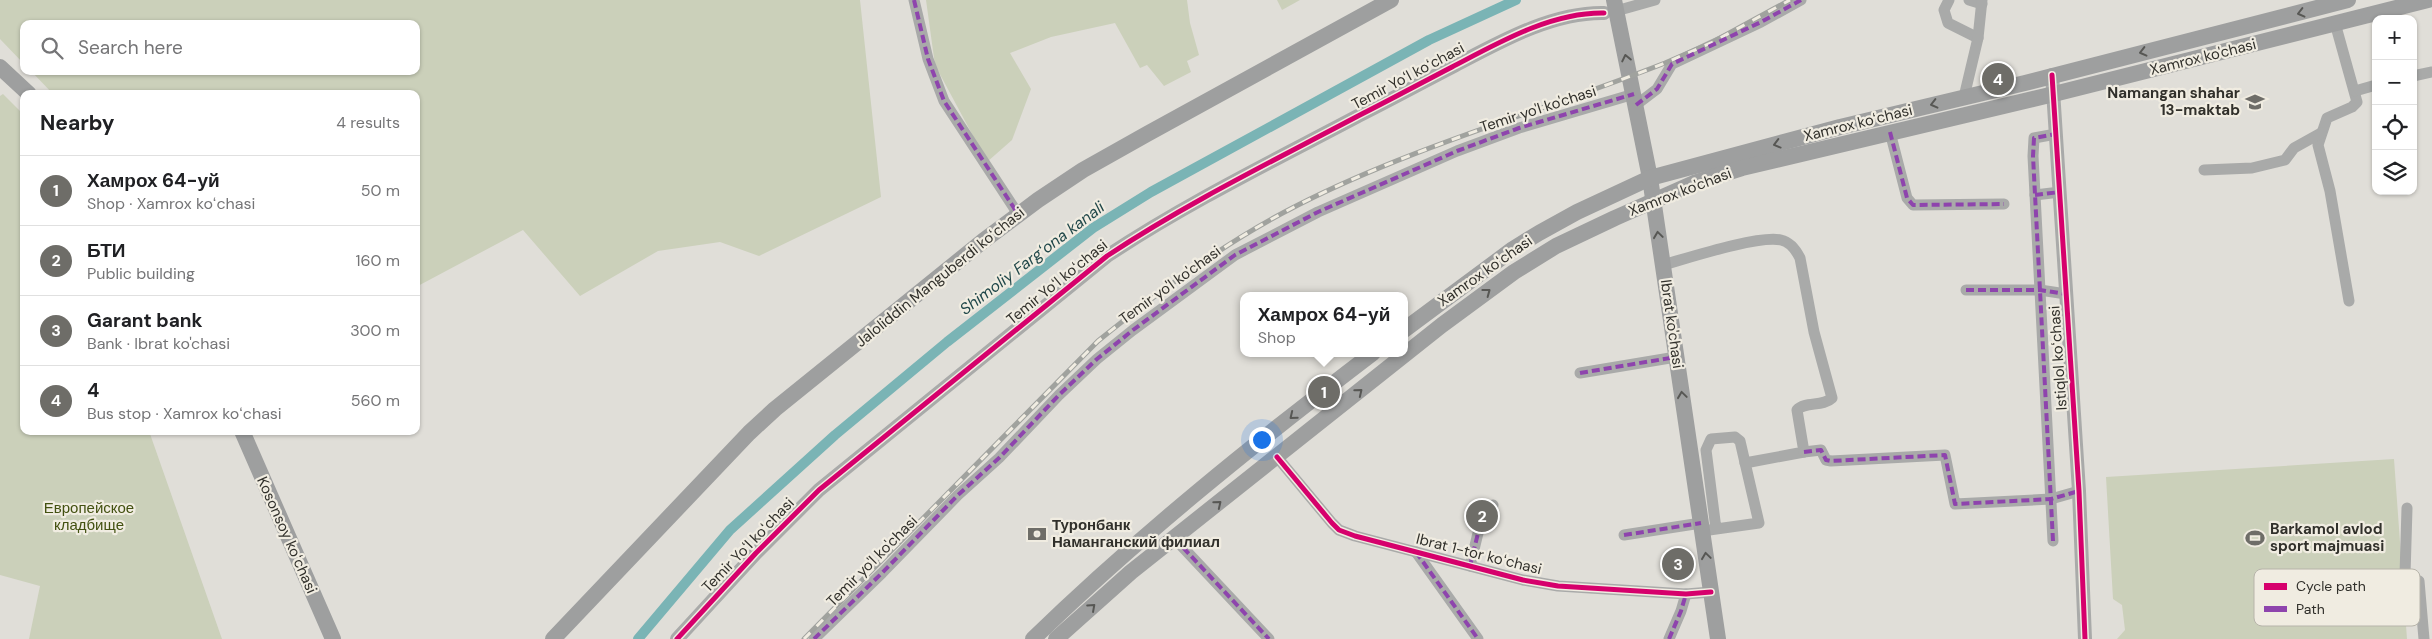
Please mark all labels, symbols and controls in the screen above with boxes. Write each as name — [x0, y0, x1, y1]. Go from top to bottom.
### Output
one-way arrow — [2297, 7, 2305, 17]
map controls — [2372, 15, 2417, 195]
button: + — [2372, 15, 2417, 60]
search box — [20, 20, 420, 75]
icon: search — [38, 34, 66, 62]
street label: Xamrox ko'chasi — [2148, 34, 2258, 80]
text: Search here — [78, 35, 183, 60]
street label: Temir Yoʻl koʻchasi — [1348, 38, 1468, 114]
one-way arrow — [2138, 46, 2147, 57]
one-way arrow — [1621, 53, 1631, 62]
pin: 4 — [1982, 60, 2014, 98]
button: − — [2372, 60, 2417, 105]
street label: Temir yo'l ko'chasi — [1477, 81, 1599, 137]
place label: Namangan shahar 13-maktab — [2107, 83, 2240, 120]
school or university icon: Namangan shahar 13-maktab — [2244, 91, 2266, 113]
one-way arrow — [1930, 98, 1939, 109]
street label: Xamrox koʻchasi — [1802, 100, 1914, 146]
button: locate — [2372, 105, 2417, 150]
text: Nearby — [40, 109, 114, 137]
text: 4 results — [336, 112, 400, 133]
one-way arrow — [1772, 138, 1781, 149]
button: layers — [2372, 150, 2417, 195]
street label: Xamrox ko'chasi — [1626, 163, 1734, 221]
text: Хамрох 64-уй — [87, 168, 220, 193]
text: 1 — [53, 180, 59, 201]
text: 50 m — [361, 180, 400, 201]
text: Shop · Xamrox koʻchasi — [87, 193, 255, 214]
water label: Shimoliy Fargʻona kanali — [955, 196, 1110, 319]
street label: Jaloliddin Manguberdi koʻchasi — [851, 202, 1029, 352]
one-way arrow — [1654, 230, 1664, 239]
street label: Xamrox koʻchasi — [1434, 231, 1536, 311]
street label: Temir Yoʻl koʻchasi — [1002, 235, 1112, 329]
text: БТИ — [87, 238, 125, 263]
street label: Temir yo'l ko'chasi — [1115, 241, 1225, 329]
text: 2 — [51, 250, 61, 271]
text: 160 m — [356, 250, 400, 271]
text: Public building — [87, 263, 195, 284]
street label: Ibrat ko'chasi — [1656, 278, 1688, 370]
one-way arrow — [1481, 289, 1491, 298]
popup — [1240, 292, 1408, 357]
text: Хамрох 64-уй — [1258, 302, 1390, 327]
street label: Istiqlol koʻchasi — [2044, 305, 2072, 411]
text: Garant bank — [87, 308, 203, 333]
text: 3 — [51, 320, 61, 341]
text: 300 m — [350, 320, 400, 341]
text: Shop — [1258, 327, 1296, 348]
text: Bank · Ibrat ko'chasi — [87, 333, 230, 354]
pin: 1 — [1308, 373, 1340, 411]
text: 4 — [87, 378, 99, 403]
one-way arrow — [1353, 389, 1362, 397]
text: 4 — [51, 390, 61, 411]
text: 560 m — [351, 390, 400, 411]
one-way arrow — [1677, 391, 1688, 399]
text: Bus stop · Xamrox koʻchasi — [87, 403, 282, 424]
one-way arrow — [1290, 410, 1299, 419]
your location — [1249, 427, 1275, 453]
street label: Kosonsoy koʻchasi — [252, 473, 322, 597]
street label: Temir Yoʻl koʻchasi — [697, 493, 799, 597]
pin: 2 — [1466, 497, 1498, 535]
park label: Европейское кладбище — [44, 498, 134, 535]
one-way arrow — [1212, 501, 1221, 509]
street label: Temir yo'l ko'chasi — [822, 511, 922, 611]
place label: Туронбанк Наманганский филиал — [1052, 515, 1220, 552]
place label: Barkamol avlod sport majmuasi — [2270, 519, 2384, 556]
bank icon: Туронбанк Наманганский филиал — [1026, 523, 1048, 545]
sports icon: Barkamol avlod sport majmuasi — [2244, 527, 2266, 549]
street label: Ibrat 1-tor koʻchasi — [1414, 529, 1544, 579]
pin: 3 — [1662, 545, 1694, 583]
one-way arrow — [1701, 552, 1711, 560]
legend — [2254, 569, 2420, 626]
text: Cycle path — [2296, 577, 2366, 595]
text: Path — [2296, 600, 2325, 618]
one-way arrow — [1087, 603, 1096, 612]

